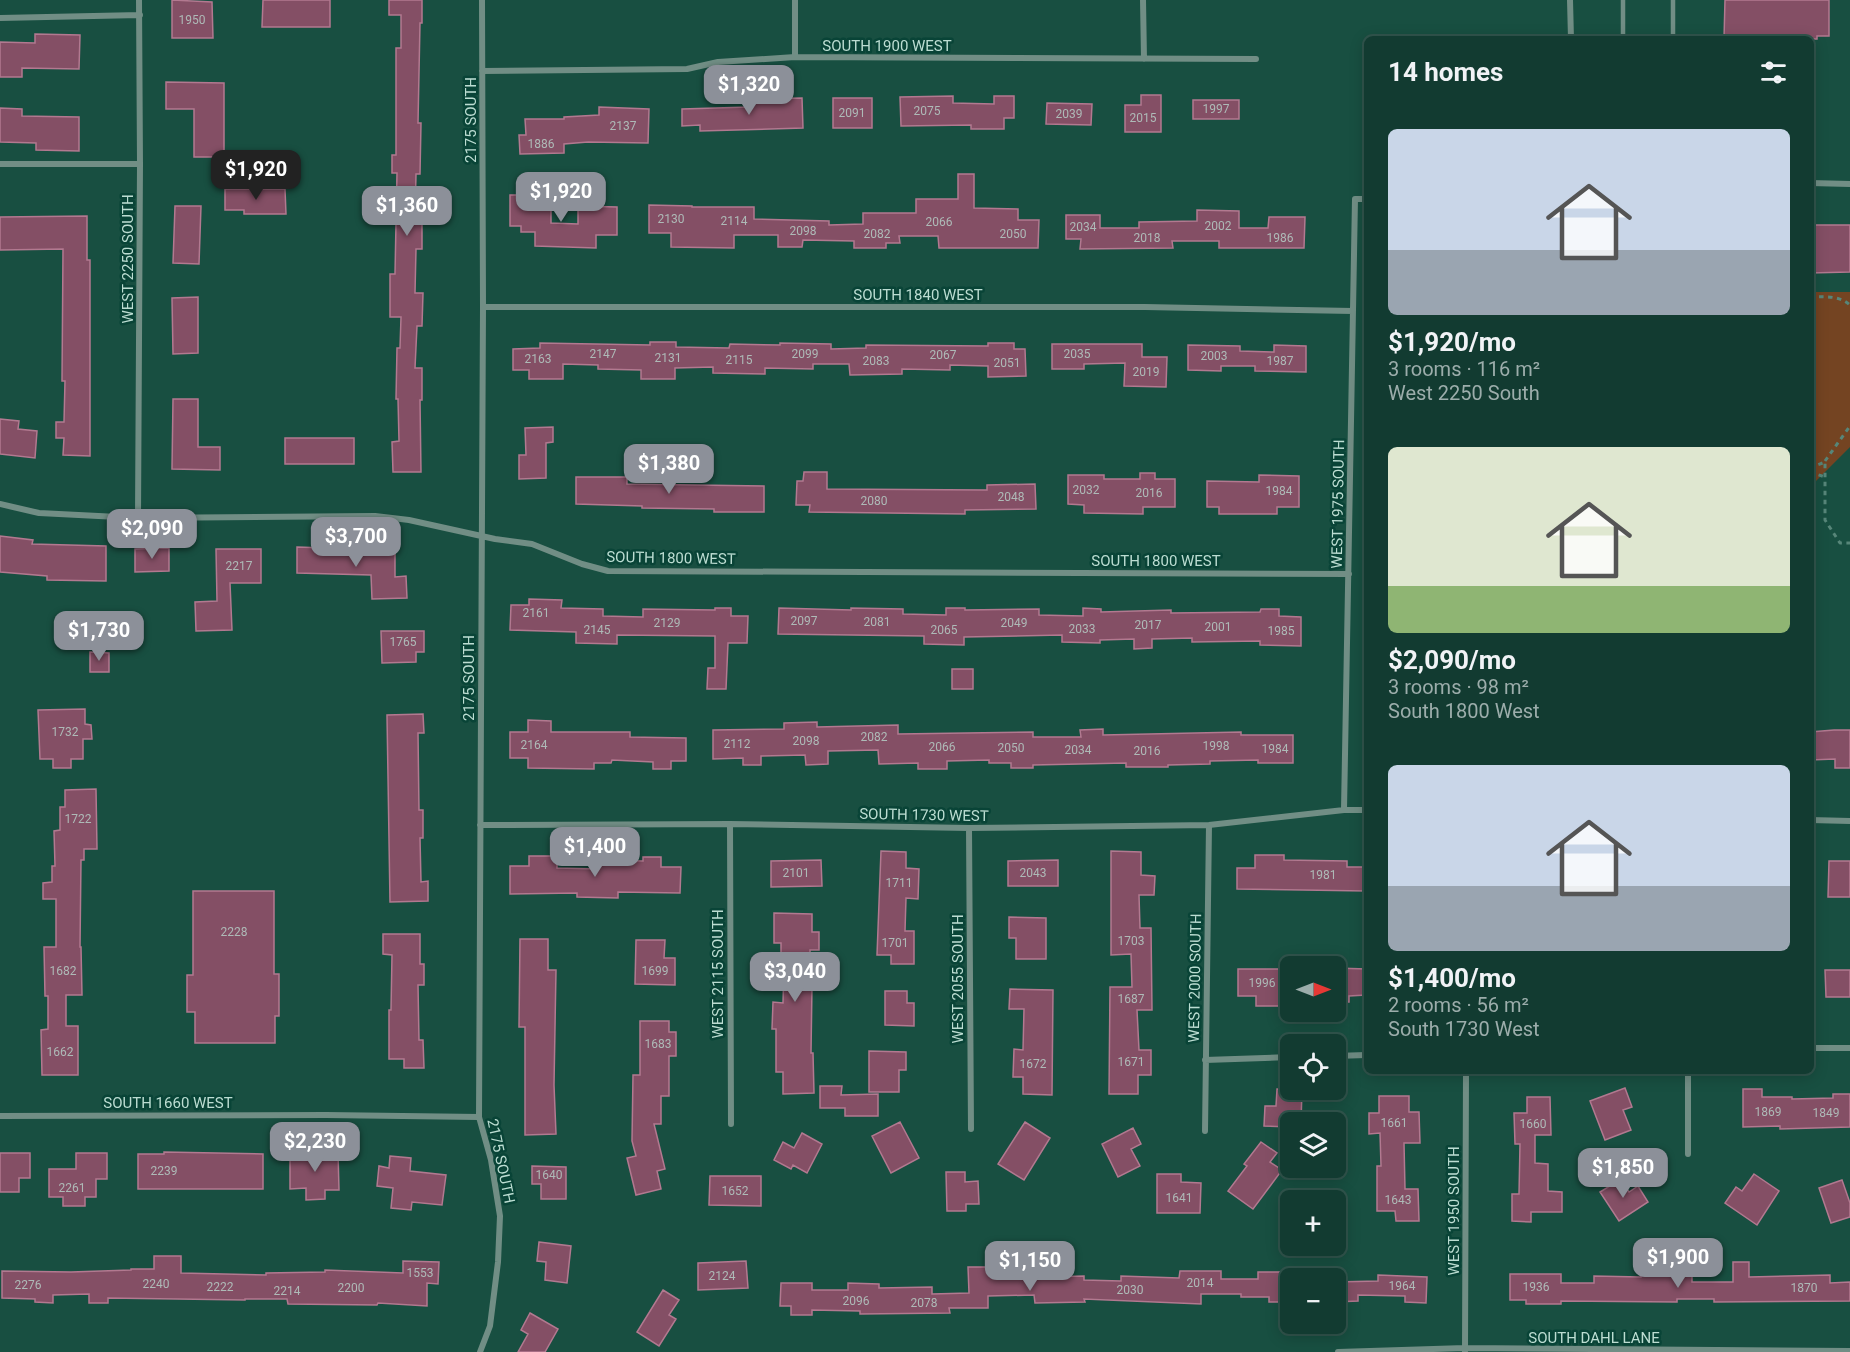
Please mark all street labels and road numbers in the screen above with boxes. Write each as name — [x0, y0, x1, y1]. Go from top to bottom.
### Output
street label: SOUTH 1900 WEST — [822, 37, 952, 55]
street label: 2175 SOUTH — [462, 77, 480, 163]
street label: WEST 2250 SOUTH — [119, 194, 137, 324]
street label: SOUTH 1840 WEST — [853, 286, 983, 304]
street label: WEST 1975 SOUTH — [1328, 439, 1348, 569]
street label: SOUTH 1800 WEST — [606, 548, 736, 568]
street label: SOUTH 1800 WEST — [1091, 552, 1221, 570]
street label: 2175 SOUTH — [460, 635, 478, 721]
street label: SOUTH 1730 WEST — [859, 805, 989, 825]
street label: WEST 2115 SOUTH — [709, 909, 727, 1039]
street label: WEST 2000 SOUTH — [1185, 913, 1205, 1043]
street label: WEST 2055 SOUTH — [949, 914, 967, 1044]
street label: SOUTH 1660 WEST — [103, 1094, 233, 1112]
street label: 2175 SOUTH — [483, 1117, 519, 1205]
street label: WEST 1950 SOUTH — [1445, 1146, 1463, 1276]
street label: SOUTH DAHL LANE — [1528, 1329, 1660, 1347]

